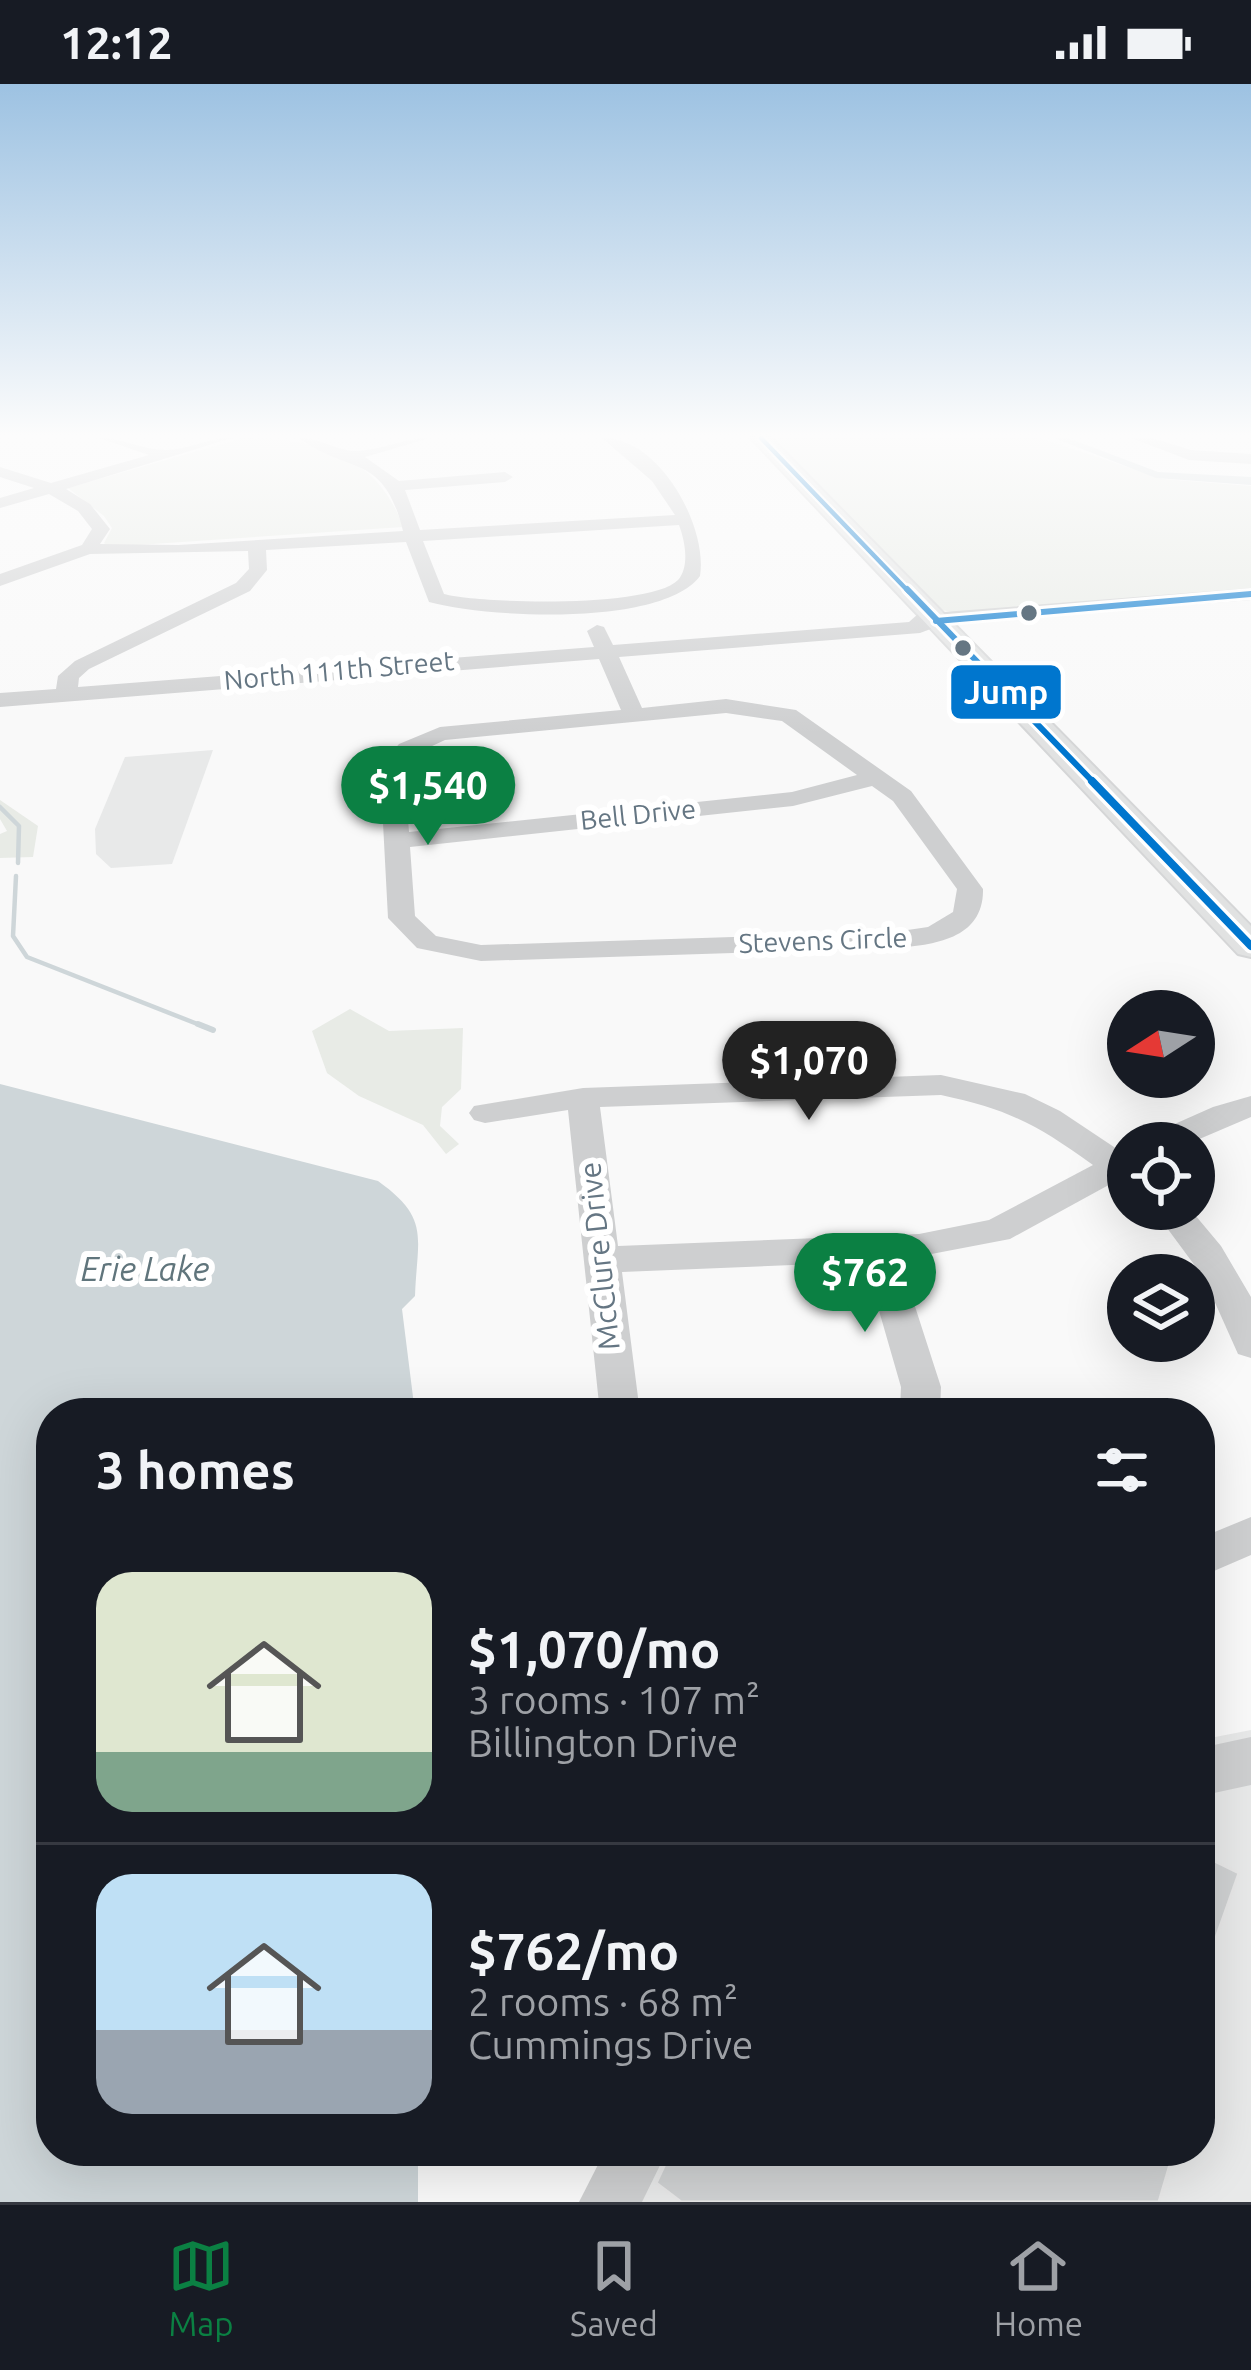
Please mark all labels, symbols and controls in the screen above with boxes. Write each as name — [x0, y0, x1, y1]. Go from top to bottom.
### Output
text: 12:12 — [60, 17, 173, 68]
unlabelled marker — [1018, 602, 1040, 624]
unlabelled marker — [952, 637, 974, 659]
street label: North 111th Street — [223, 645, 456, 695]
line badge: Jump — [949, 663, 1063, 721]
text: Jump — [964, 673, 1048, 710]
pin: $1,540 — [330, 746, 526, 848]
text: $1,540 — [368, 763, 488, 806]
street label: Bell Drive — [579, 793, 697, 835]
street label: Stevens Circle — [738, 922, 908, 958]
north arrow — [1107, 990, 1215, 1098]
map controls — [1107, 990, 1215, 1362]
pin: $1,070 — [711, 1021, 907, 1123]
text: $1,070 — [749, 1038, 869, 1081]
button: locate — [1107, 1122, 1215, 1230]
street label: McClure Drive — [572, 1160, 626, 1352]
pin: $762 — [794, 1233, 936, 1335]
water label: Erie Lake — [81, 1250, 210, 1287]
text: $762 — [821, 1250, 909, 1293]
button: layers — [1107, 1254, 1215, 1362]
icon: filters — [1089, 1437, 1155, 1503]
text: 3 homes — [96, 1441, 295, 1499]
icon: home — [192, 1620, 336, 1764]
text: $1,070/mo — [468, 1620, 720, 1678]
text: 3 rooms · 107 m² — [468, 1678, 760, 1721]
text: Billington Drive — [468, 1721, 738, 1764]
icon: home — [192, 1922, 336, 2066]
text: $762/mo — [468, 1922, 679, 1980]
text: 2 rooms · 68 m² — [468, 1980, 738, 2023]
text: Cummings Drive — [468, 2023, 753, 2066]
tab: Map — [168, 2233, 234, 2342]
tab: Saved — [570, 2233, 658, 2342]
tab: Home — [994, 2233, 1083, 2342]

